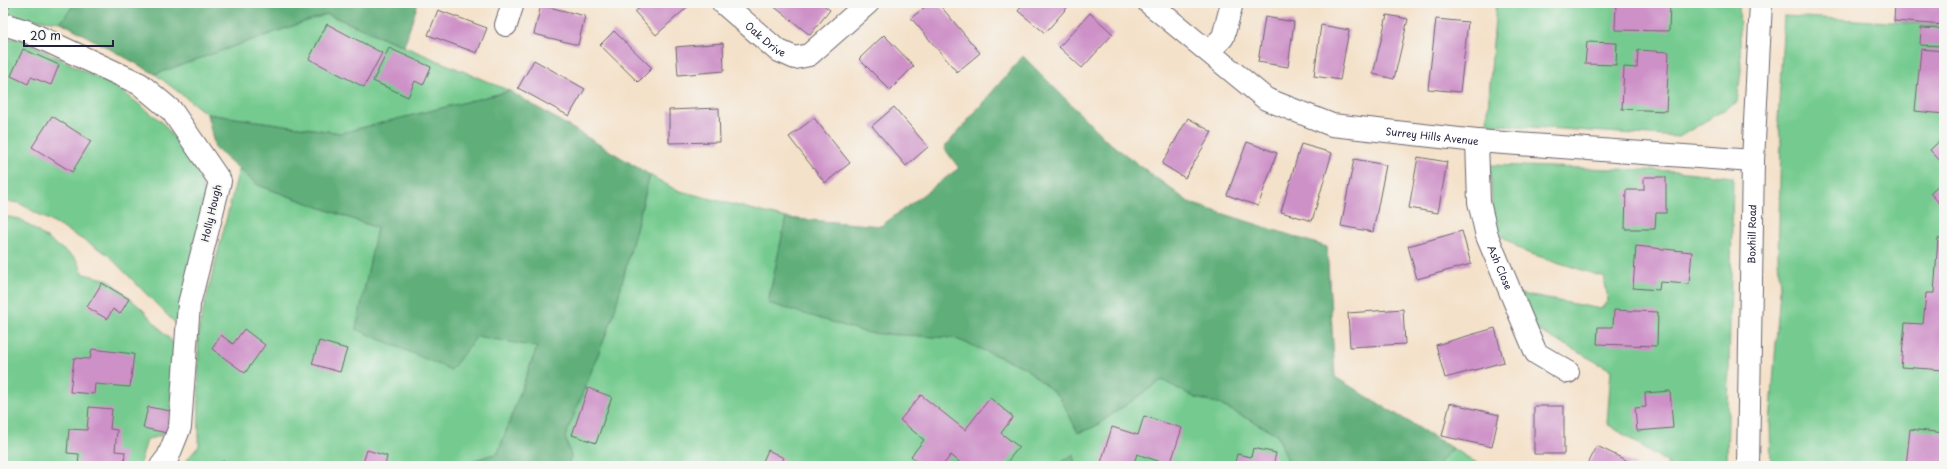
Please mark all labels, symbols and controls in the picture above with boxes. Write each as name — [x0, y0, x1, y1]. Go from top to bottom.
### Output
street label: Oak Drive — [742, 18, 788, 60]
scale bar — [24, 22, 113, 48]
text: 20 m — [30, 26, 61, 44]
street label: Surrey Hills Avenue — [1385, 123, 1480, 148]
street label: Holly Hough — [197, 183, 225, 243]
street label: Boxhill Road — [1743, 204, 1759, 264]
street label: Ash Close — [1485, 242, 1517, 292]

